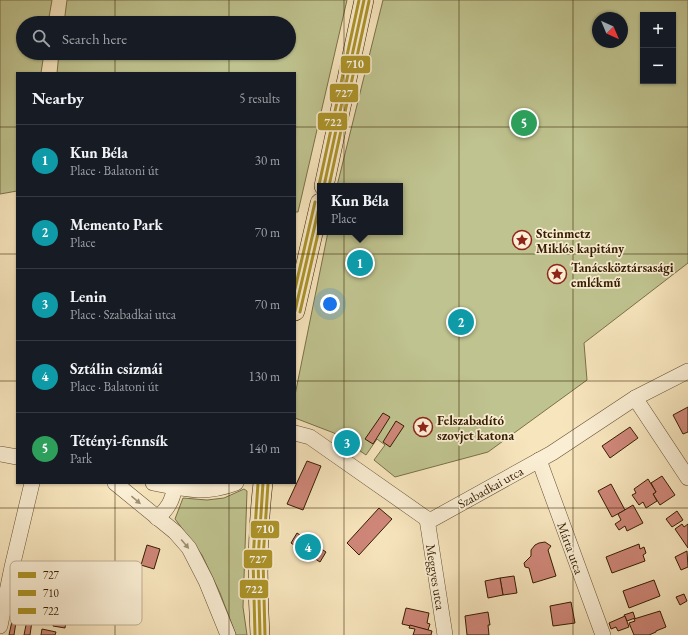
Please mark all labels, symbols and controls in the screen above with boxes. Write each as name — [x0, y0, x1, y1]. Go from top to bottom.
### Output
north arrow — [592, 12, 628, 48]
map controls — [640, 12, 676, 84]
button: + — [640, 12, 676, 48]
search box — [16, 16, 296, 60]
icon: search — [30, 27, 52, 49]
text: Search here — [62, 29, 127, 48]
button: − — [640, 48, 676, 84]
line badge: 710 — [340, 55, 371, 74]
text: 710 — [346, 57, 364, 71]
line badge: 727 — [329, 83, 359, 103]
text: 727 — [335, 86, 353, 100]
text: Nearby — [32, 87, 84, 109]
text: 5 results — [239, 90, 280, 107]
pin: 5 — [511, 108, 537, 138]
line badge: 722 — [317, 112, 348, 131]
text: 722 — [324, 115, 342, 129]
text: Kun Béla — [70, 143, 128, 162]
text: 1 — [42, 152, 48, 169]
text: 30 m — [255, 152, 280, 169]
text: Place · Balatoni út — [70, 162, 159, 179]
popup — [317, 183, 403, 235]
text: Kun Béla — [331, 191, 389, 210]
text: Place — [331, 210, 357, 227]
text: Memento Park — [70, 215, 163, 234]
text: 2 — [42, 224, 48, 241]
text: 70 m — [255, 224, 280, 241]
place label: Steinmetz Miklós kapitány — [536, 225, 625, 257]
place icon: Steinmetz Miklós kapitány — [511, 229, 533, 251]
text: Place — [70, 234, 96, 251]
pin: 1 — [347, 248, 373, 278]
place label: Tanácsköztársasági emlékmű — [571, 259, 674, 291]
place icon: Tanácsköztársasági emlékmű — [546, 263, 568, 285]
text: Lenin — [70, 287, 107, 306]
your location — [320, 294, 340, 314]
text: 3 — [42, 296, 48, 313]
text: 70 m — [255, 296, 280, 313]
text: Place · Szabadkai utca — [70, 306, 176, 323]
pin: 2 — [448, 307, 474, 337]
text: Sztálin csizmái — [70, 359, 163, 378]
text: 4 — [42, 368, 48, 385]
text: 130 m — [249, 368, 280, 385]
text: Place · Balatoni út — [70, 378, 159, 395]
place label: Felszabadító szovjet katona — [437, 412, 514, 444]
place icon: Felszabadító szovjet katona — [412, 416, 434, 438]
pin: 3 — [334, 428, 360, 458]
text: Tétényi-fennsík — [70, 431, 168, 450]
text: 5 — [42, 440, 48, 457]
text: 140 m — [249, 440, 280, 457]
text: Park — [70, 450, 92, 467]
street label: Szabadkai utca — [454, 462, 527, 512]
one-way arrow — [130, 496, 141, 505]
line badge: 710 — [250, 520, 280, 539]
street label: Márta utca — [553, 520, 588, 577]
text: 710 — [256, 522, 274, 536]
pin: 4 — [295, 532, 321, 562]
one-way arrow — [181, 539, 190, 549]
street label: Meggyes utca — [422, 543, 449, 612]
line badge: 727 — [243, 549, 273, 569]
text: 727 — [249, 552, 267, 566]
legend — [10, 561, 142, 625]
text: 727 — [43, 568, 60, 582]
line badge: 722 — [239, 579, 269, 599]
text: 722 — [245, 582, 263, 596]
text: 710 — [43, 586, 59, 600]
text: 722 — [43, 604, 60, 618]

